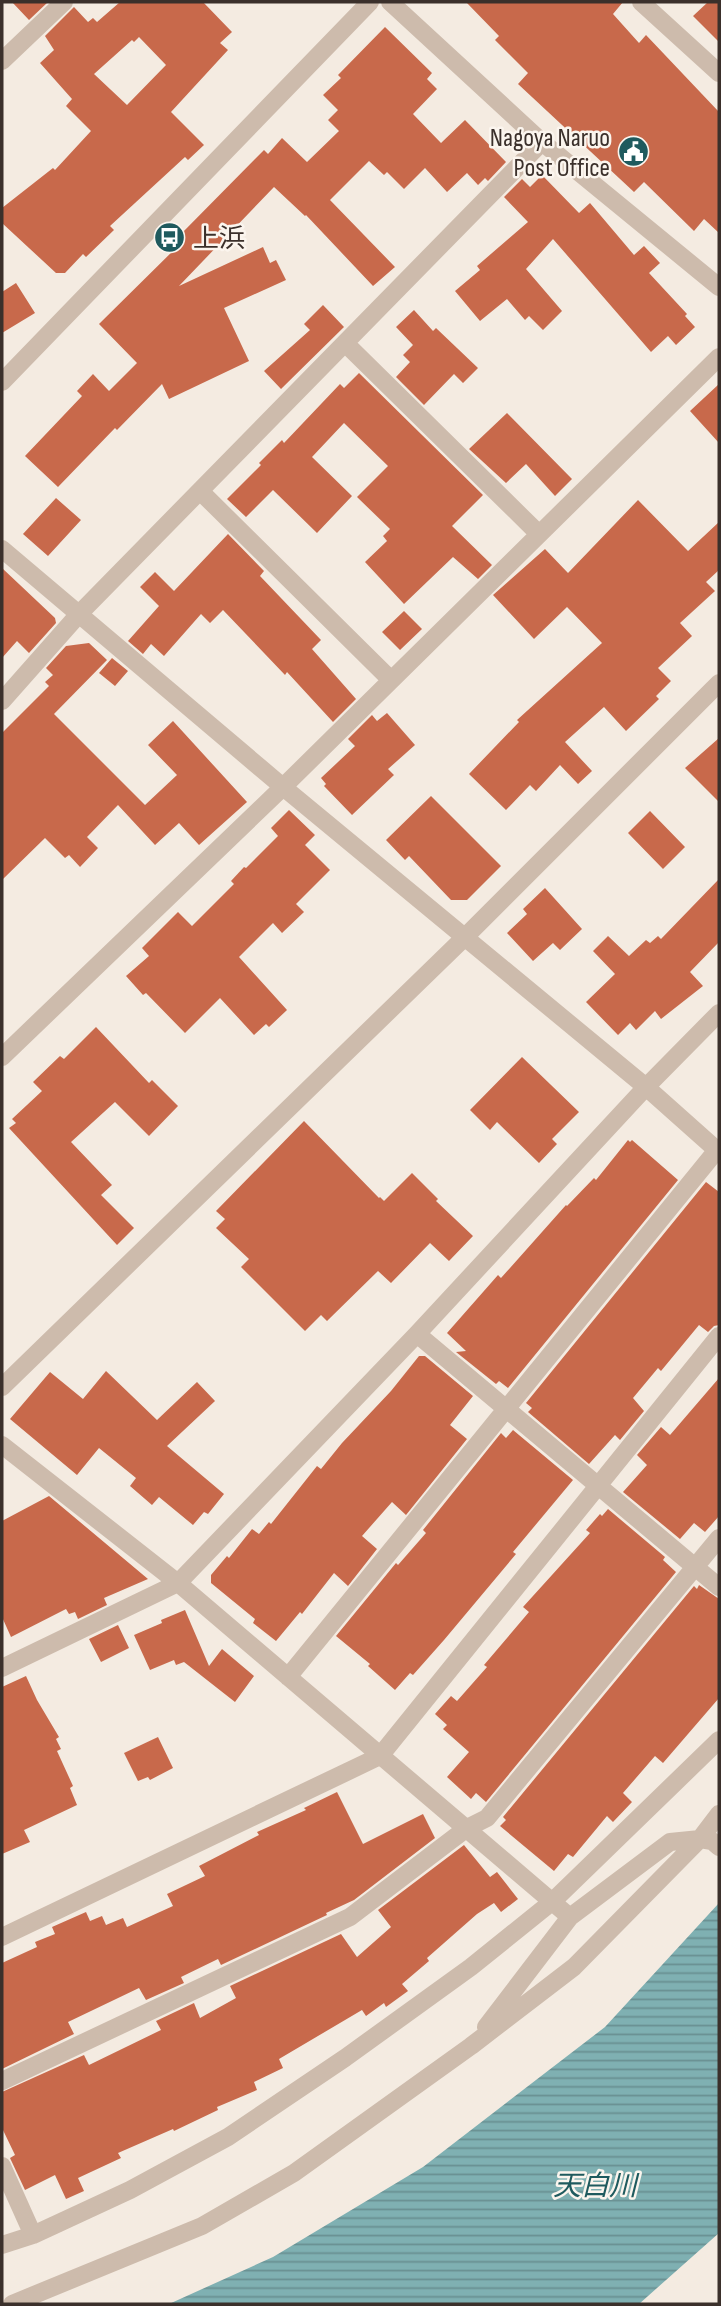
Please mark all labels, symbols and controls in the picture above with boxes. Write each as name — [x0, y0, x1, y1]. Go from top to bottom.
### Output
place label: Nagoya Naruo Post Office — [490, 123, 610, 184]
public building icon: Nagoya Naruo Post Office — [616, 135, 650, 169]
bus stop icon: 上浜 — [153, 221, 187, 255]
place label: 上浜 — [193, 224, 245, 255]
water label: 天白川 — [553, 2170, 640, 2203]

